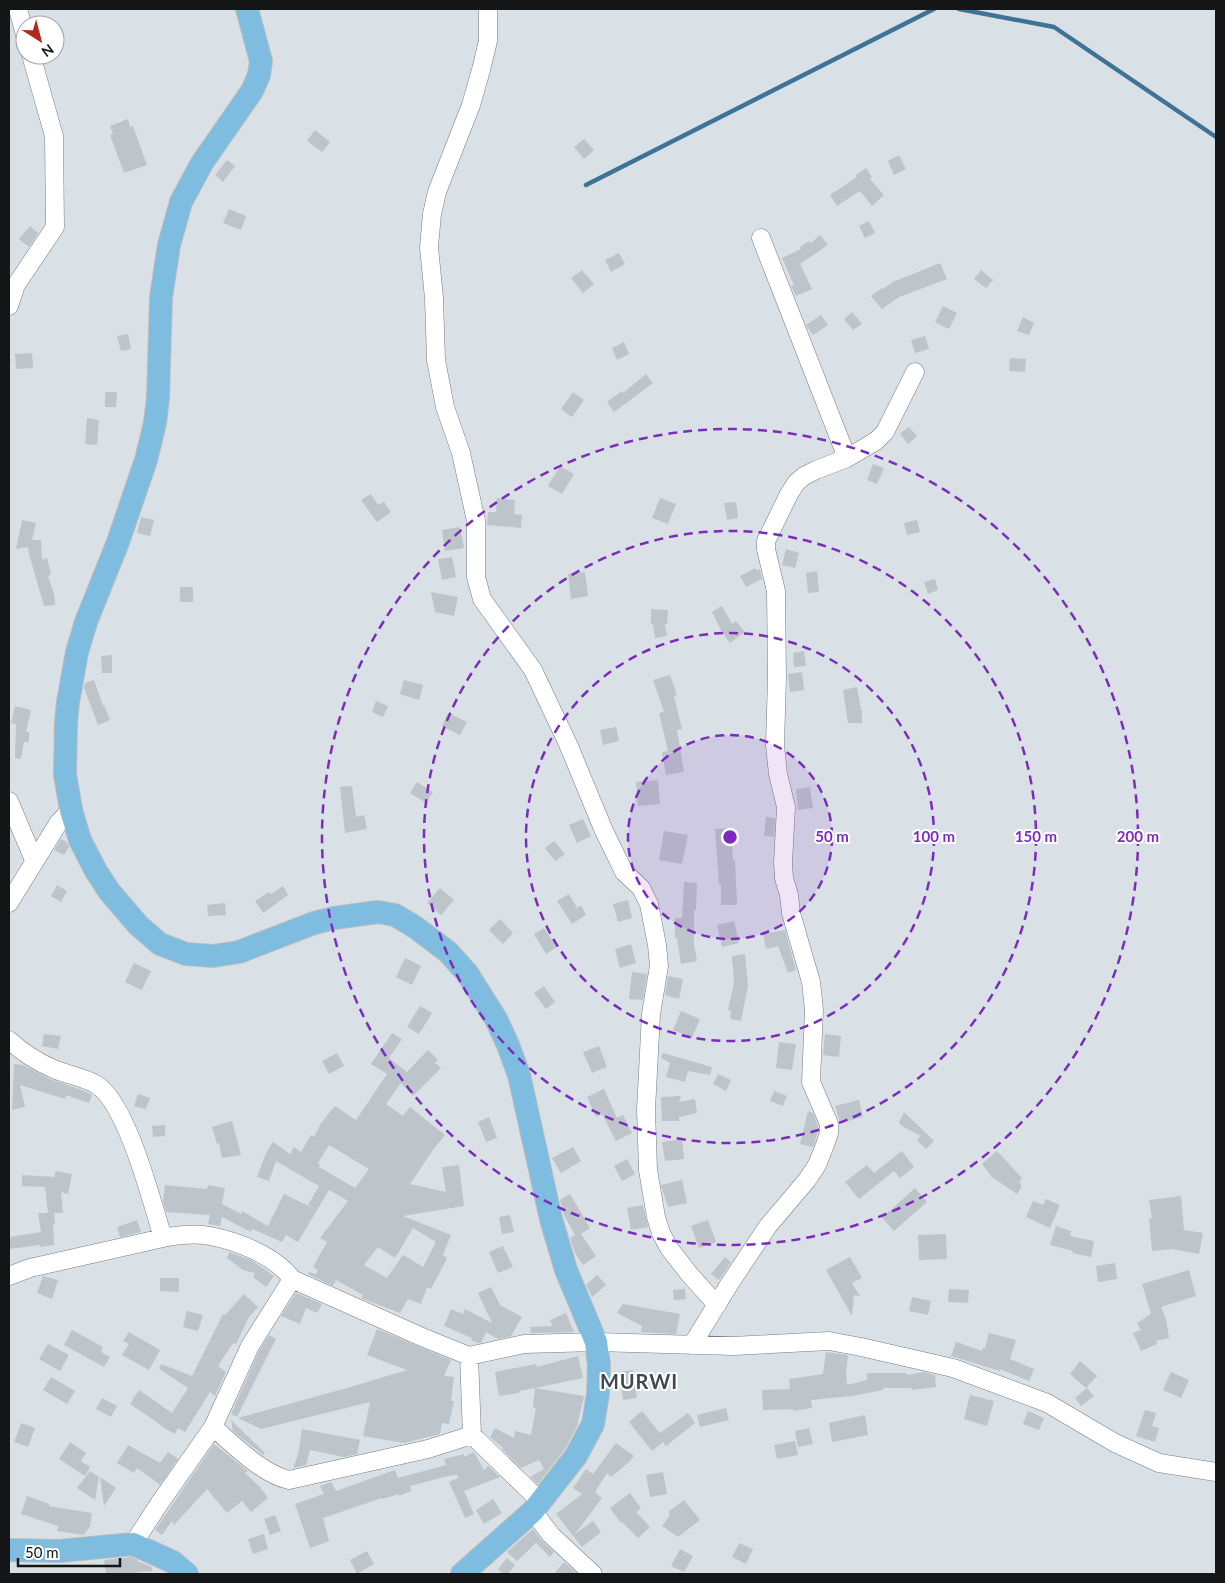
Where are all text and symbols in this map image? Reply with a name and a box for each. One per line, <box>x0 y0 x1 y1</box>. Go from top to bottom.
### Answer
north arrow <box>15 15 65 65</box>
text: N <box>39 41 57 61</box>
text: 50 m <box>815 827 849 845</box>
text: 100 m <box>913 827 955 845</box>
text: 150 m <box>1015 827 1057 845</box>
text: 200 m <box>1117 827 1159 845</box>
centre of rings <box>721 828 739 846</box>
district label: MURWI <box>600 1369 678 1393</box>
scale bar <box>18 1536 120 1568</box>
text: 50 m <box>25 1543 59 1561</box>

